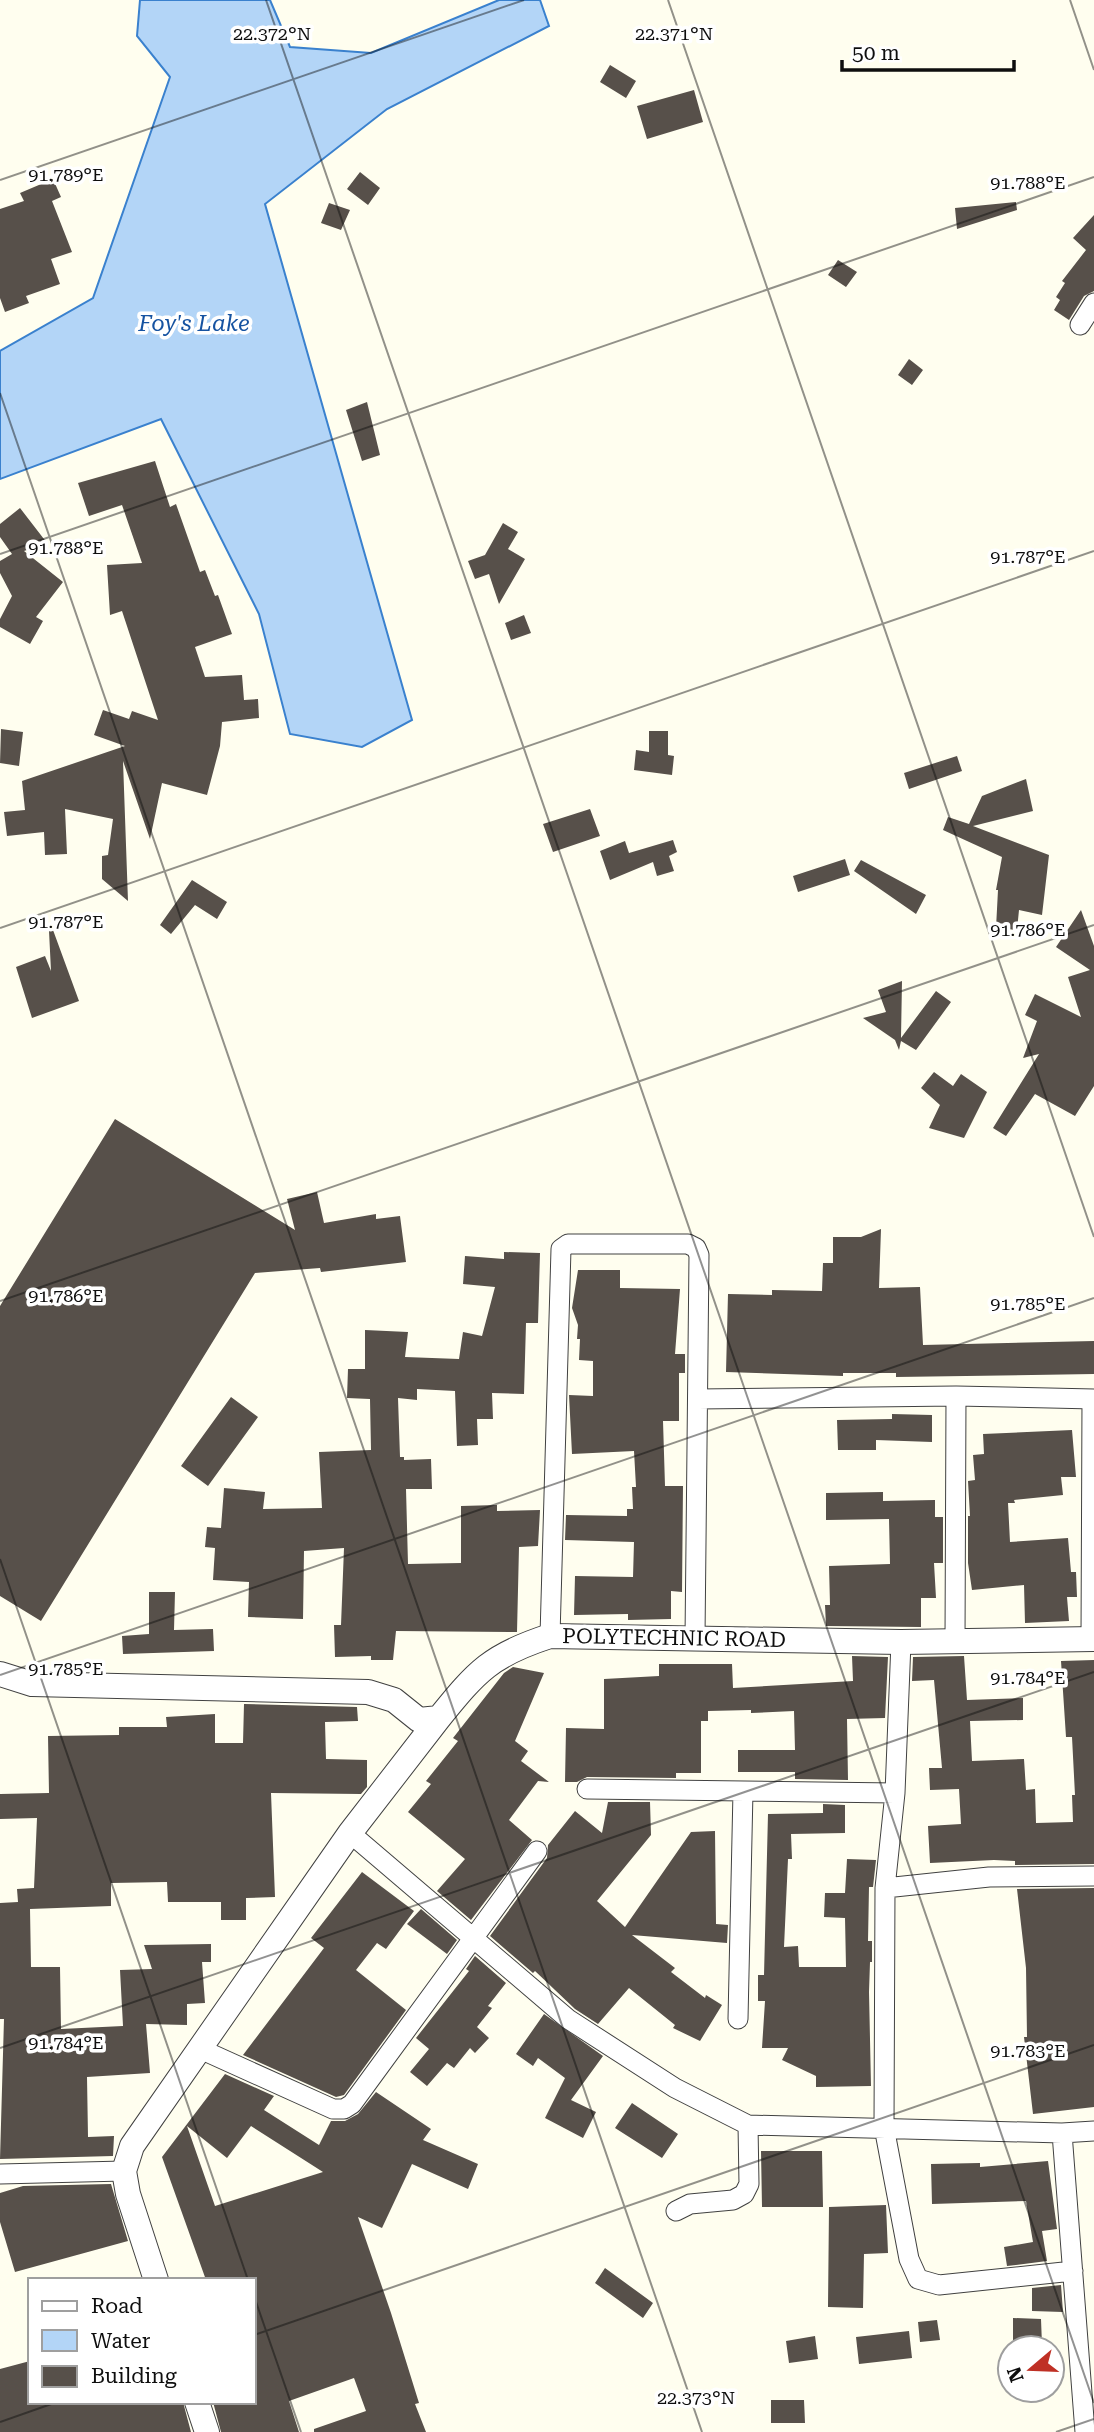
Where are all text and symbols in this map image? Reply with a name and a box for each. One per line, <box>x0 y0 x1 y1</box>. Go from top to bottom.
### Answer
text: 22.372°N <box>233 23 311 44</box>
text: 22.371°N <box>635 23 713 44</box>
scale bar <box>842 28 1014 72</box>
text: 50 m <box>852 41 900 65</box>
text: 91.789°E <box>28 164 104 185</box>
text: 91.788°E <box>990 172 1066 193</box>
water label: Foy's Lake <box>137 310 250 337</box>
text: 91.788°E <box>28 537 104 558</box>
text: 91.787°E <box>990 546 1066 567</box>
text: 91.787°E <box>28 911 104 932</box>
text: 91.786°E <box>990 919 1066 940</box>
text: 91.786°E <box>28 1285 104 1306</box>
text: 91.785°E <box>990 1293 1066 1314</box>
street label: POLYTECHNIC ROAD <box>562 1624 786 1652</box>
text: 91.785°E <box>28 1658 104 1679</box>
text: 91.784°E <box>990 1667 1066 1688</box>
text: 91.784°E <box>28 2032 104 2053</box>
text: 91.783°E <box>990 2040 1066 2061</box>
legend <box>28 2278 256 2404</box>
text: Road <box>91 2294 143 2318</box>
text: Water <box>91 2329 151 2353</box>
north arrow <box>996 2334 1066 2404</box>
text: N <box>1002 2363 1029 2385</box>
text: Building <box>91 2364 177 2388</box>
text: 22.373°N <box>657 2387 735 2408</box>

